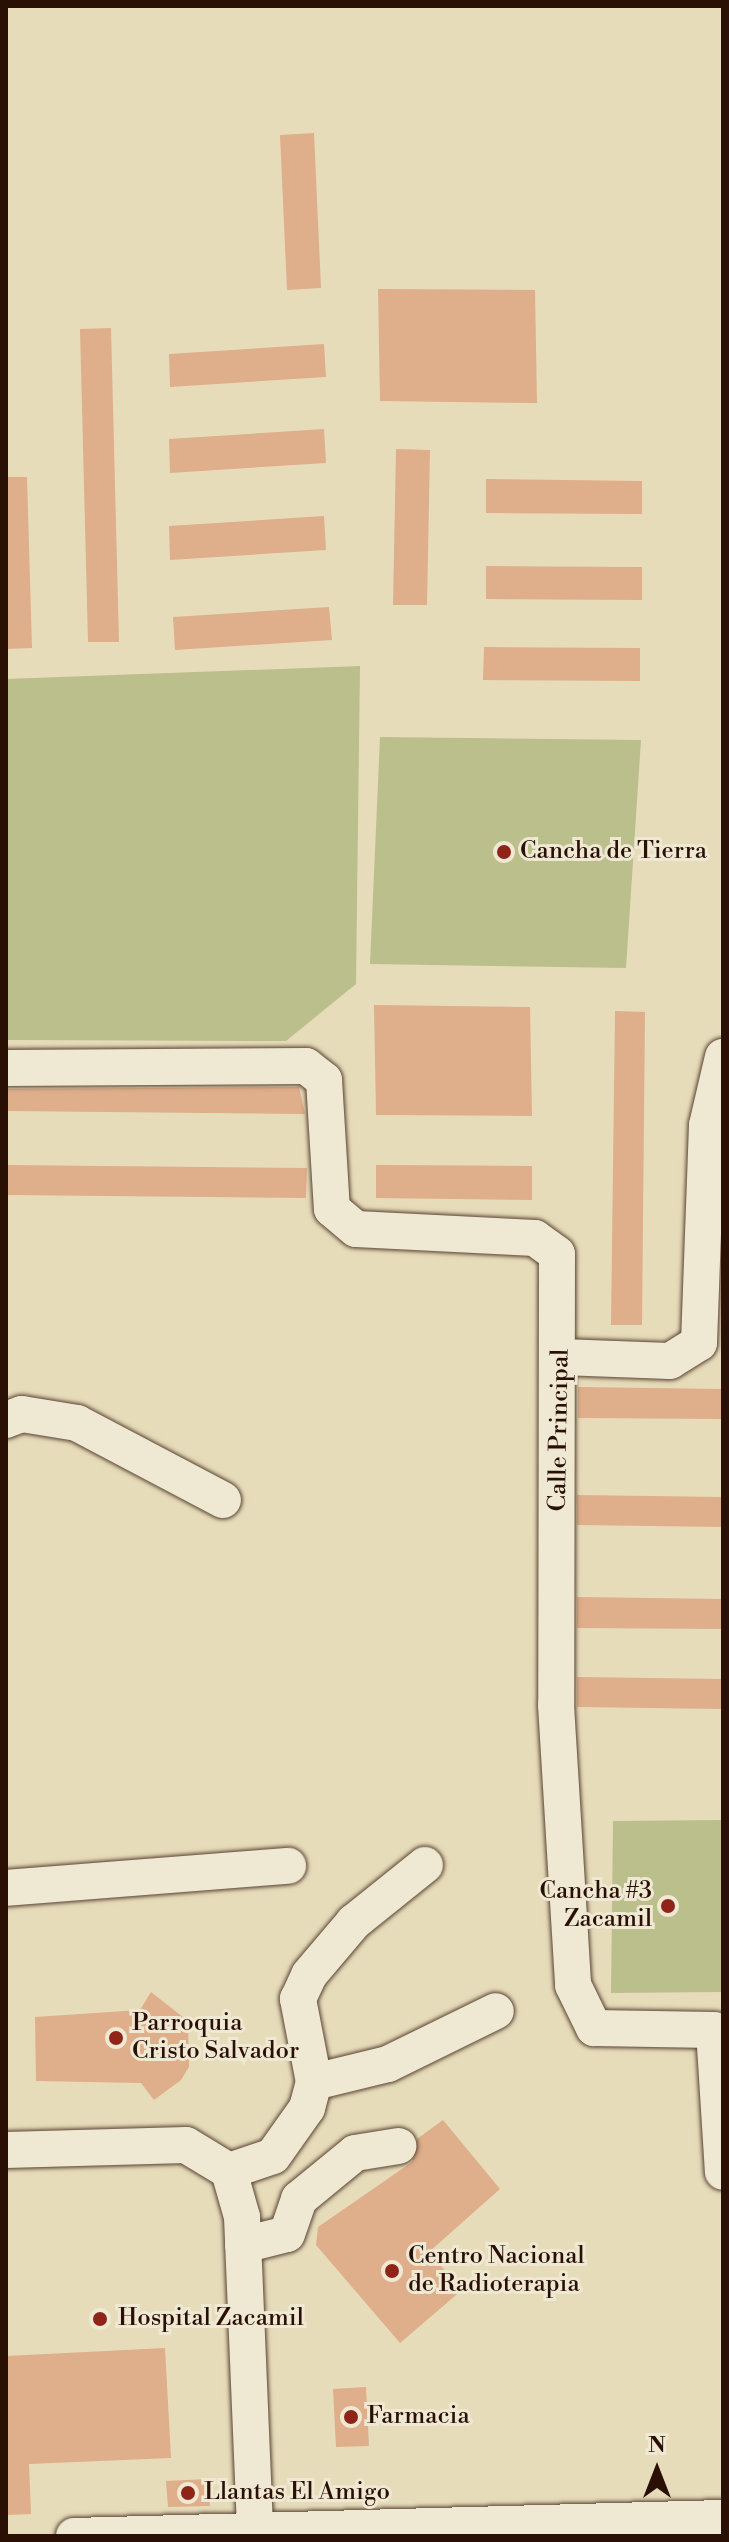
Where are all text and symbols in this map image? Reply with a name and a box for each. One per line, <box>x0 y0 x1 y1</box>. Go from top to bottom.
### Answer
place label: Cancha de Tierra <box>520 838 707 866</box>
marker: Cancha de Tierra <box>495 843 513 861</box>
street label: Calle Principal <box>544 1348 576 1512</box>
place label: Cancha #3 Zacamil <box>539 1878 652 1934</box>
marker: Cancha #3 Zacamil <box>659 1897 677 1915</box>
place label: Parroquia Cristo Salvador <box>132 2010 299 2066</box>
marker: Parroquia Cristo Salvador <box>107 2029 125 2047</box>
place label: Centro Nacional de Radioterapia <box>408 2243 585 2299</box>
marker: Centro Nacional de Radioterapia <box>383 2262 401 2280</box>
place label: Hospital Zacamil <box>118 2305 304 2333</box>
marker: Hospital Zacamil <box>89 2308 111 2330</box>
place label: Farmacia <box>367 2403 470 2431</box>
marker: Farmacia <box>342 2408 360 2426</box>
north arrow <box>617 2430 697 2510</box>
text: N <box>648 2432 666 2459</box>
place label: Llantas El Amigo <box>204 2479 390 2507</box>
marker: Llantas El Amigo <box>179 2484 197 2502</box>

